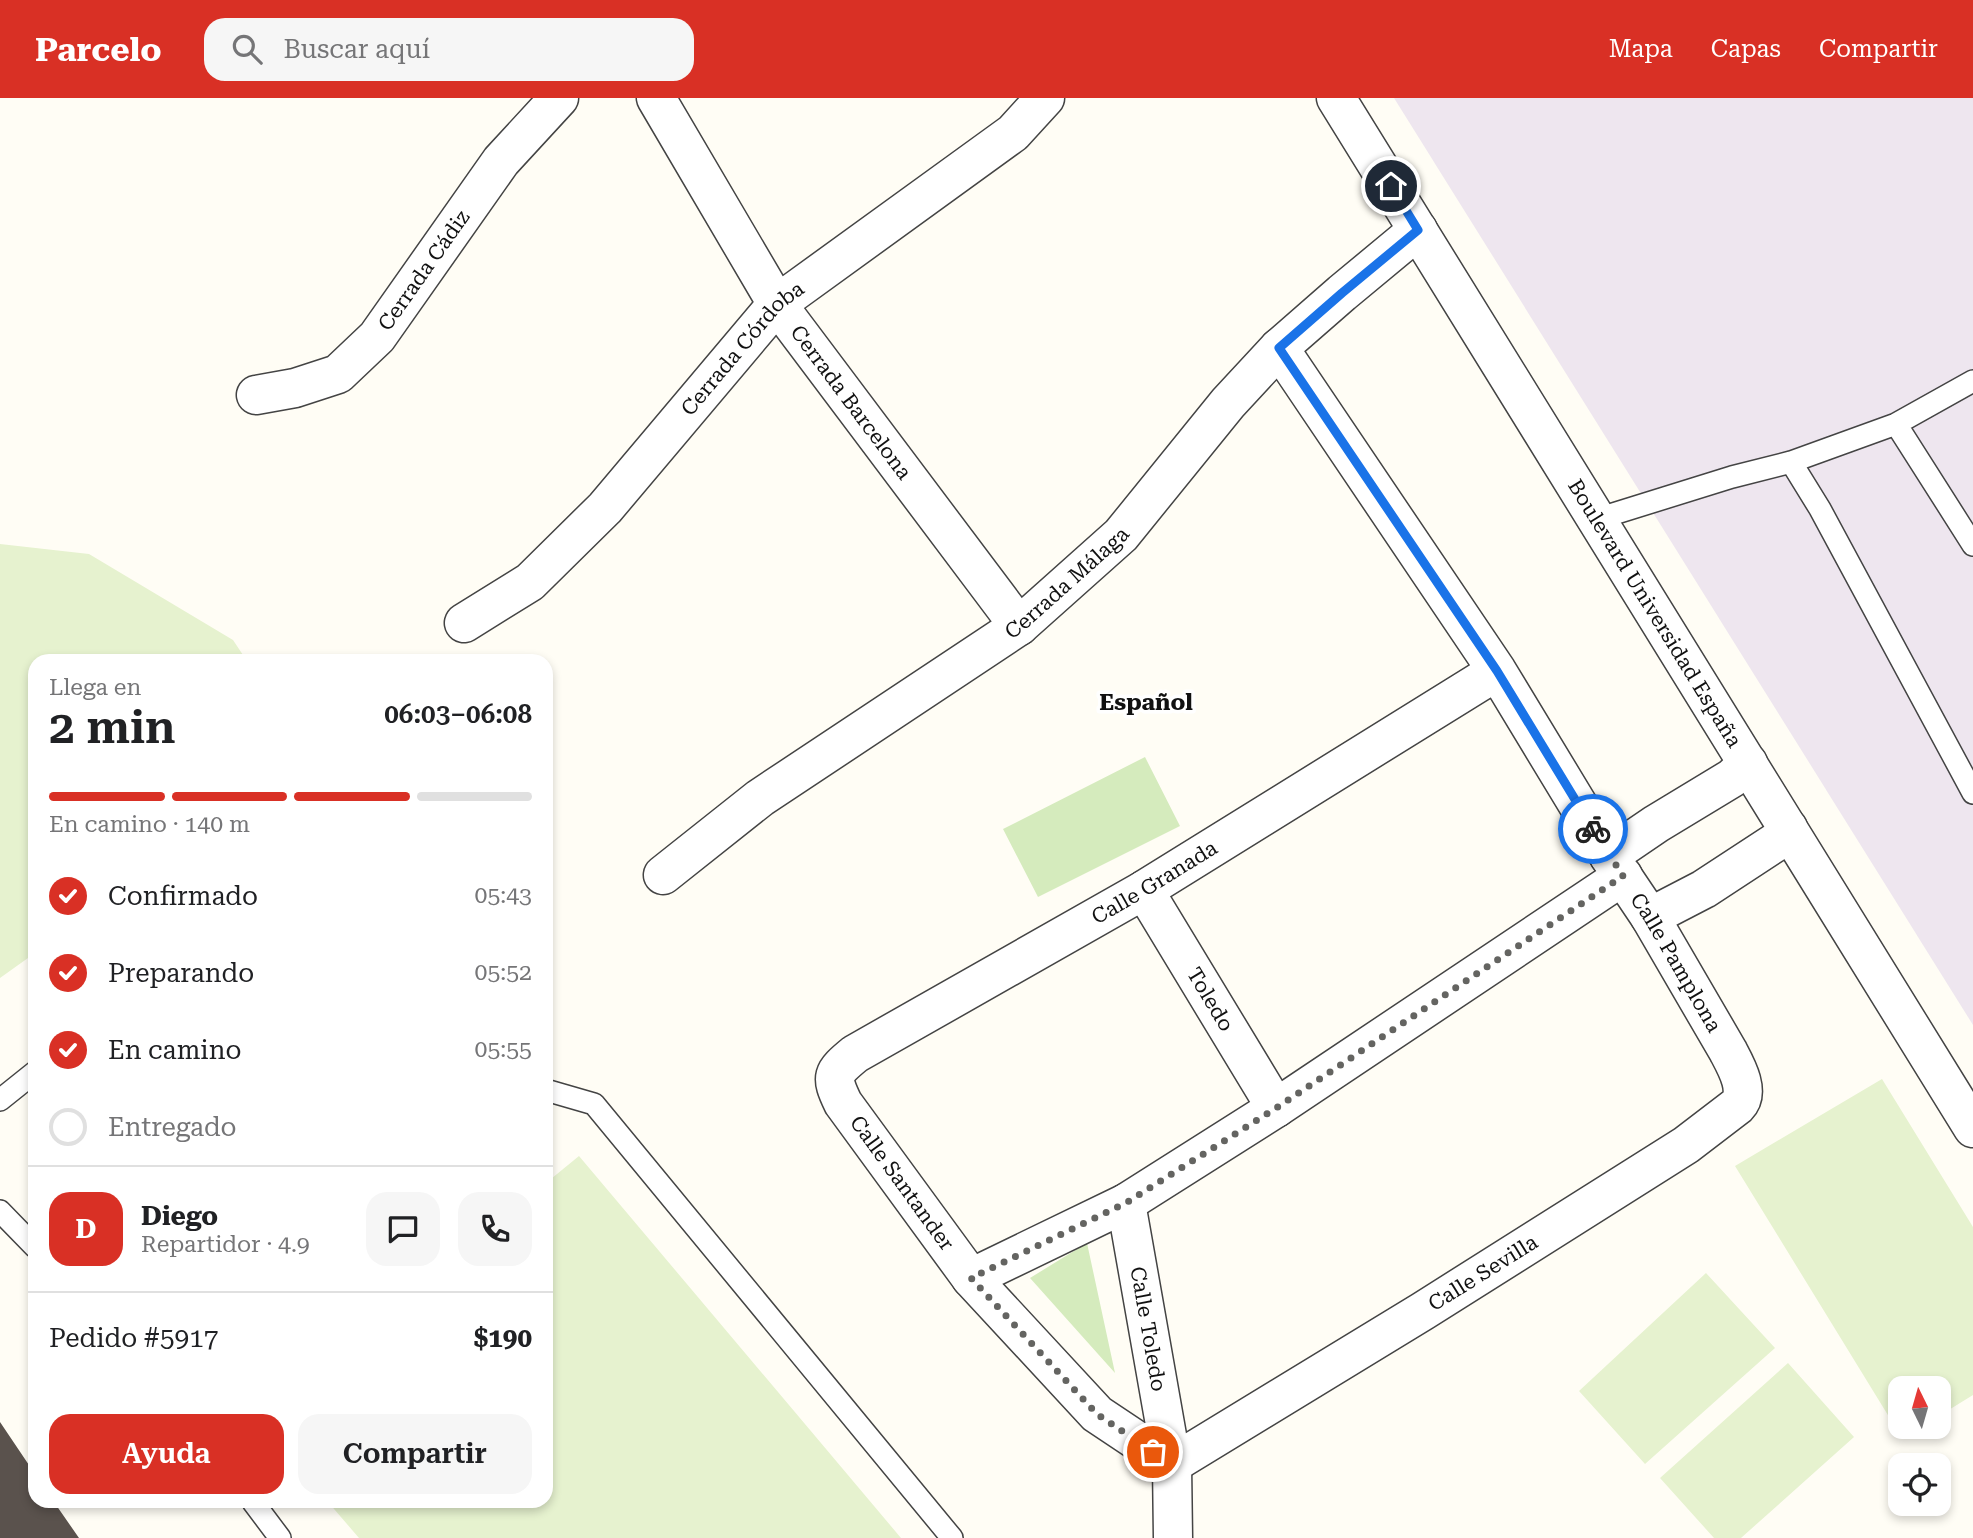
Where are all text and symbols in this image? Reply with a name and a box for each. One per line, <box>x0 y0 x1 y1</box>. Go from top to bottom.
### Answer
search box <box>204 18 694 81</box>
text: Parcelo <box>35 30 162 69</box>
icon: search <box>228 30 266 68</box>
text: Buscar aquí <box>284 34 430 64</box>
text: Mapa <box>1609 35 1673 63</box>
text: Capas <box>1711 35 1781 63</box>
text: Compartir <box>1819 35 1938 63</box>
pin <box>1361 156 1421 216</box>
icon: home <box>1372 167 1410 205</box>
street label: Cerrada Cádiz <box>373 206 474 335</box>
street label: Cerrada Córdoba <box>676 276 809 421</box>
street label: Cerrada Barcelona <box>785 321 917 485</box>
street label: Boulevard Universidad España <box>1563 475 1747 752</box>
street label: Cerrada Málaga <box>1000 522 1135 644</box>
text: Llega en <box>49 674 141 701</box>
district label: Español <box>1099 689 1193 716</box>
text: 06:03–06:08 <box>384 699 532 729</box>
text: 2 min <box>49 700 176 754</box>
courier <box>1558 794 1628 864</box>
icon: bike <box>1574 810 1612 848</box>
text: En camino · 140 m <box>49 811 250 838</box>
street label: Calle Granada <box>1087 835 1222 929</box>
icon: check <box>49 877 87 915</box>
text: Confirmado <box>108 881 258 911</box>
text: 05:43 <box>475 882 532 909</box>
street label: Calle Pamplona <box>1625 888 1727 1037</box>
icon: check <box>49 954 87 992</box>
text: Preparando <box>108 958 254 988</box>
text: 05:52 <box>475 959 532 986</box>
street label: Toledo <box>1182 963 1239 1036</box>
icon: check <box>49 1031 87 1069</box>
text: En camino <box>108 1035 241 1065</box>
text: 05:55 <box>475 1036 532 1063</box>
street label: Calle Santander <box>845 1111 959 1255</box>
text: Entregado <box>108 1112 237 1142</box>
button: chat <box>366 1192 440 1266</box>
button: phone <box>458 1192 532 1266</box>
text: Diego <box>141 1201 218 1231</box>
text: D <box>76 1214 96 1244</box>
street label: Calle Sevilla <box>1424 1230 1543 1316</box>
text: Repartidor · 4.9 <box>141 1231 310 1258</box>
street label: Calle Toledo <box>1125 1265 1171 1393</box>
text: Pedido #5917 <box>49 1323 218 1353</box>
text: $190 <box>474 1323 532 1353</box>
north arrow <box>1888 1376 1951 1438</box>
map controls <box>1888 1376 1951 1516</box>
button: Ayuda <box>49 1414 284 1494</box>
button: Compartir <box>298 1414 532 1494</box>
pin <box>1123 1422 1183 1482</box>
icon: bag <box>1134 1433 1172 1471</box>
button: locate <box>1888 1453 1951 1516</box>

